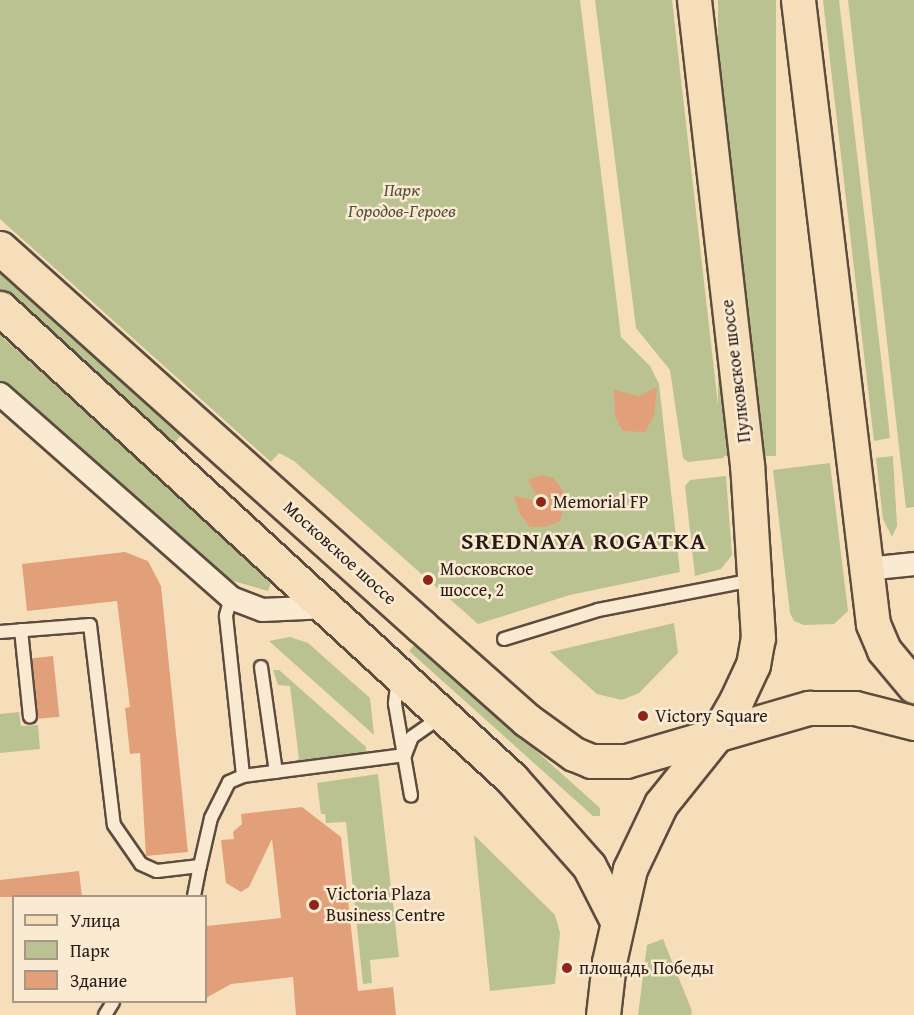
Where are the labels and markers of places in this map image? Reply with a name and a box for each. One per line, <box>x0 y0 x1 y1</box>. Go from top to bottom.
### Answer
place label: Memorial FP <box>553 491 649 513</box>
marker: Memorial FP <box>534 495 548 509</box>
place label: Московское шоссе, 2 <box>440 559 534 602</box>
marker: Московское шоссе, 2 <box>421 573 435 587</box>
place label: Victory Square <box>655 705 768 727</box>
marker: Victory Square <box>636 709 650 723</box>
place label: Victoria Plaza Business Centre <box>326 884 445 926</box>
marker: Victoria Plaza Business Centre <box>307 898 321 912</box>
place label: площадь Победы <box>579 957 714 979</box>
marker: площадь Победы <box>560 961 574 975</box>

